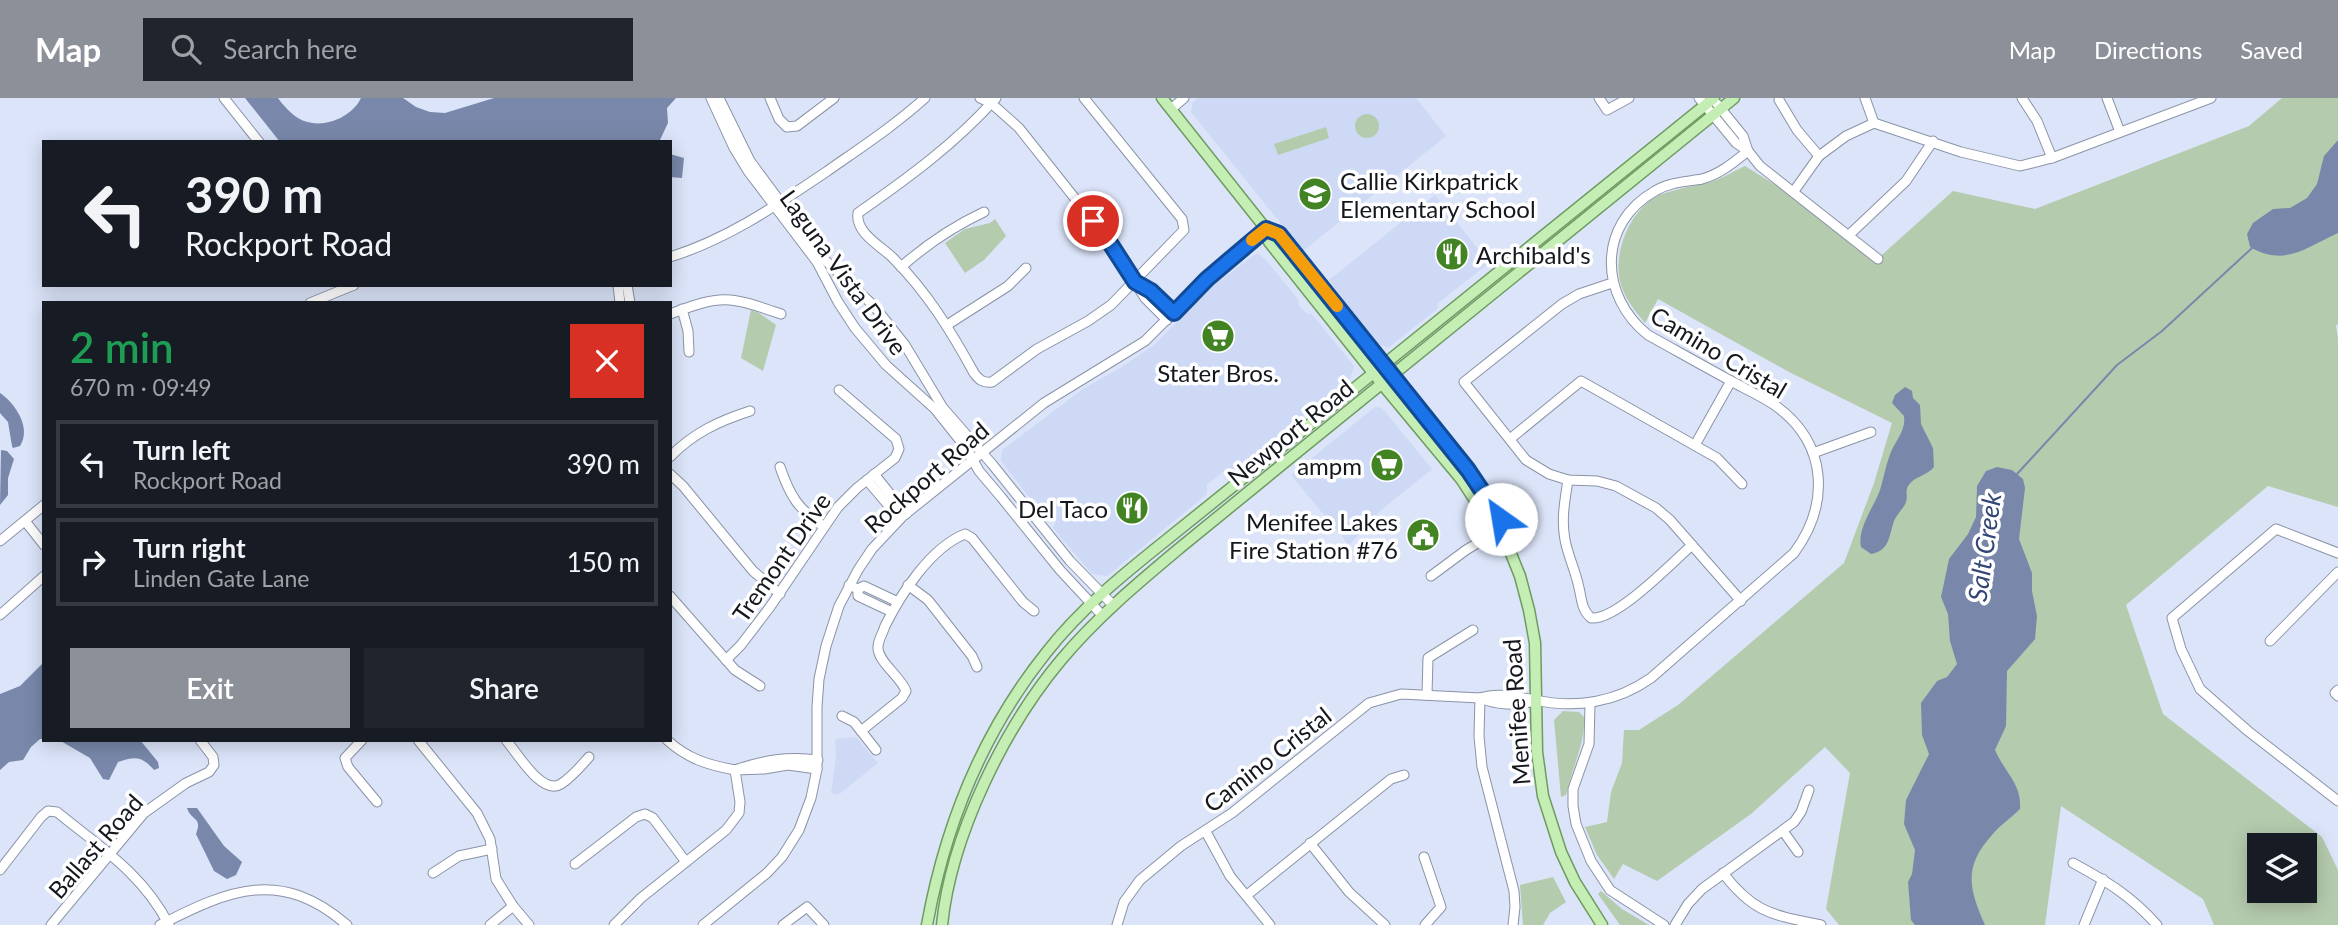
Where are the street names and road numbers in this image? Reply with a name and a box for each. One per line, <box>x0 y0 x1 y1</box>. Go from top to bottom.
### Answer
street label: Laguna Vista Drive <box>774 184 914 360</box>
street label: Camino Cristal <box>1646 300 1792 404</box>
street label: Newport Road <box>1221 373 1359 491</box>
street label: Rockport Road <box>858 415 994 539</box>
street label: Tremont Drive <box>726 487 836 627</box>
street label: Menifee Road <box>1496 638 1536 786</box>
street label: Camino Cristal <box>1198 700 1336 818</box>
street label: Ballast Road <box>42 788 148 904</box>

